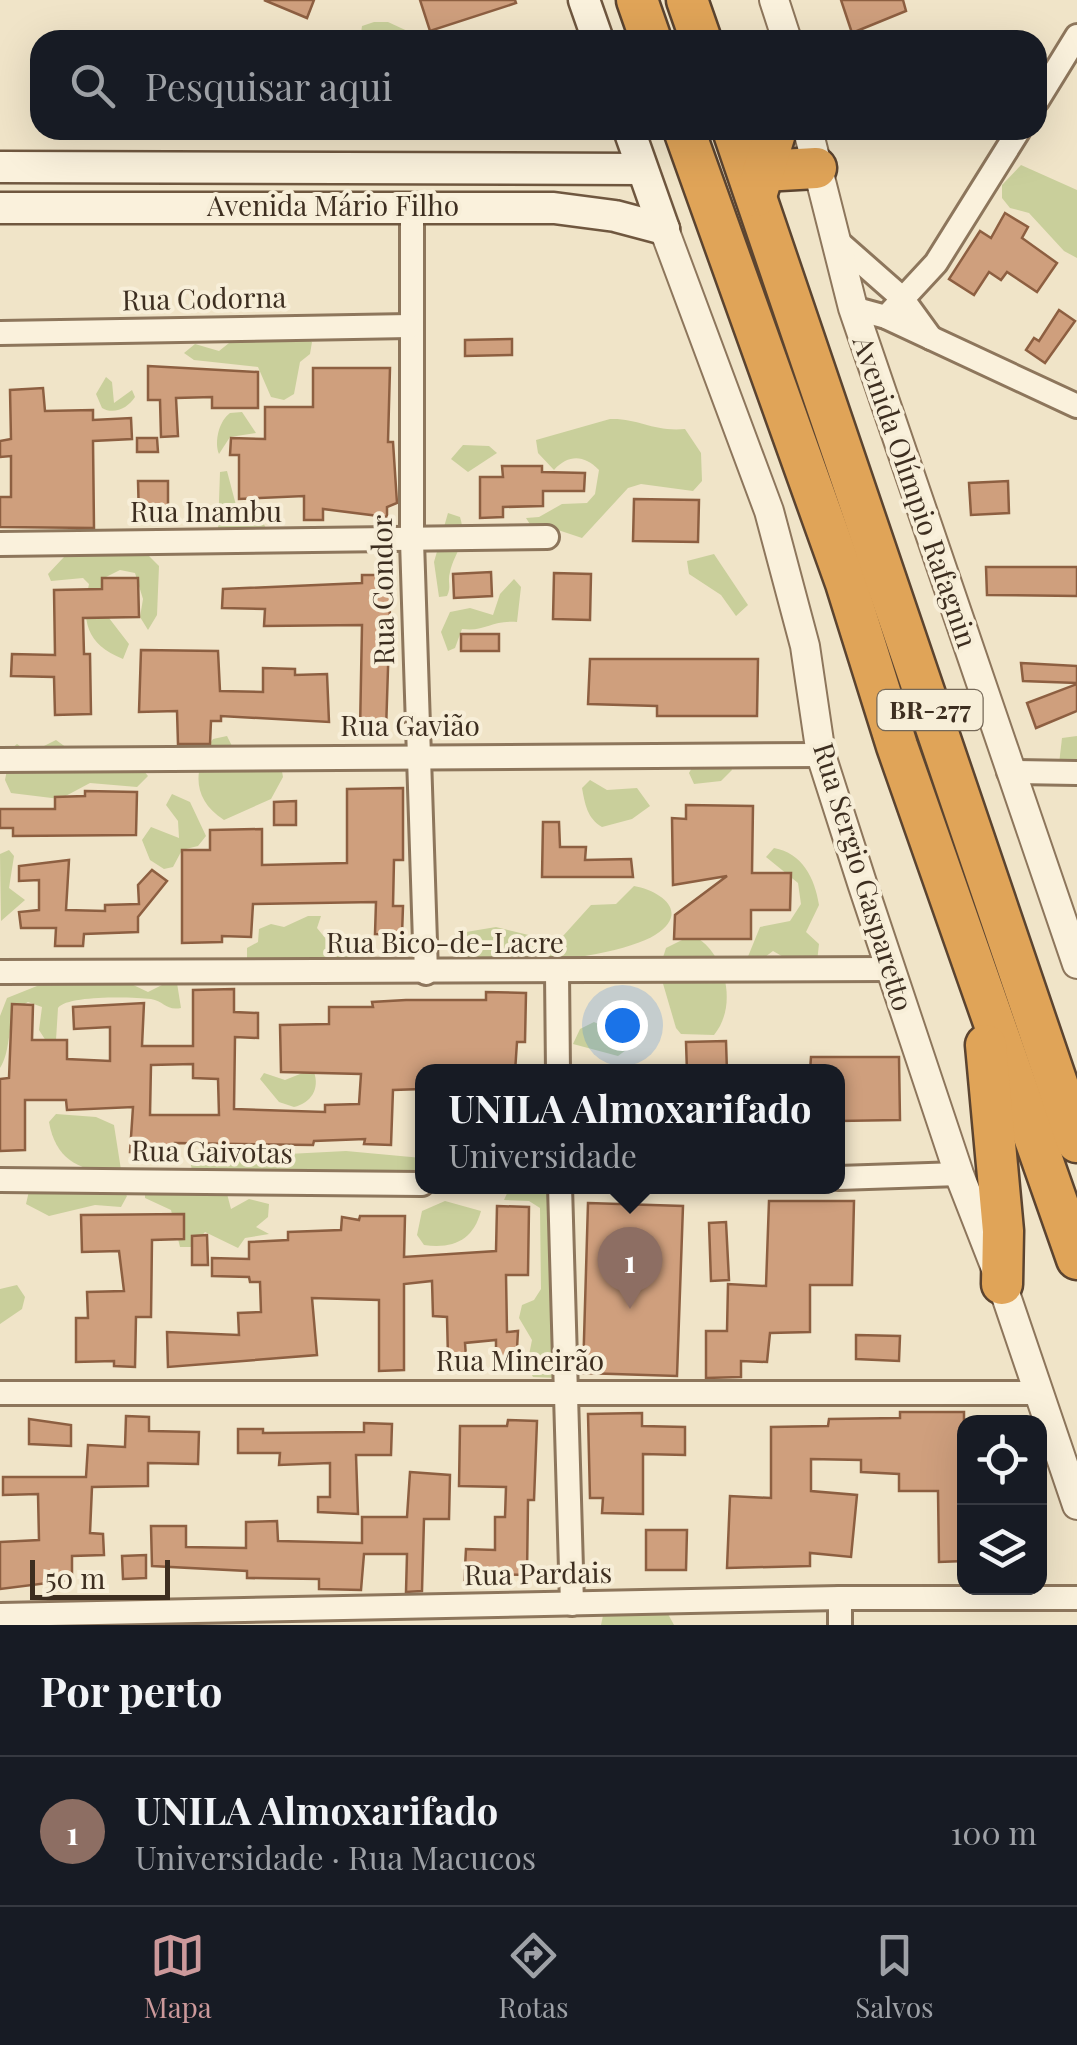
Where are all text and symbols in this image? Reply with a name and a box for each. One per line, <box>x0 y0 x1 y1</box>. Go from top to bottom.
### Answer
search box <box>30 30 1047 140</box>
icon: search <box>65 58 120 113</box>
text: Pesquisar aqui <box>145 60 393 111</box>
street label: Avenida Mário Filho <box>206 186 459 223</box>
street label: Rua Codorna <box>121 278 287 317</box>
street label: Avenida Olímpio Rafagnin <box>845 330 987 652</box>
street label: Rua Inambu <box>130 492 282 529</box>
street label: Rua Condor <box>362 514 401 666</box>
road number: BR-277 <box>878 690 982 730</box>
street label: Rua Gavião <box>340 706 480 743</box>
street label: Rua Sergio Gasparetto <box>806 738 923 1015</box>
street label: Rua Bico-de-Lacre <box>326 923 564 960</box>
your location <box>597 1000 648 1051</box>
popup <box>415 1064 845 1194</box>
text: UNILA Almoxarifado <box>448 1082 812 1133</box>
street label: Rua Gaivotas <box>131 1131 293 1170</box>
text: Universidade <box>448 1133 637 1176</box>
pin: 1 <box>598 1226 662 1309</box>
street label: Rua Mineirão <box>436 1341 604 1378</box>
map controls <box>957 1415 1047 1595</box>
button: locate <box>957 1415 1047 1505</box>
button: layers <box>957 1505 1047 1595</box>
street label: Rua Pardais <box>464 1553 612 1592</box>
scale bar <box>30 1555 170 1600</box>
text: 50 m <box>45 1559 105 1596</box>
text: Por perto <box>40 1662 223 1718</box>
text: UNILA Almoxarifado <box>135 1784 498 1835</box>
text: 1 <box>66 1810 79 1853</box>
text: 100 m <box>950 1810 1037 1853</box>
text: Universidade · Rua Macucos <box>135 1835 536 1878</box>
tab: Mapa <box>143 1928 212 2025</box>
tab: Rotas <box>499 1928 568 2025</box>
tab: Salvos <box>855 1928 934 2025</box>

